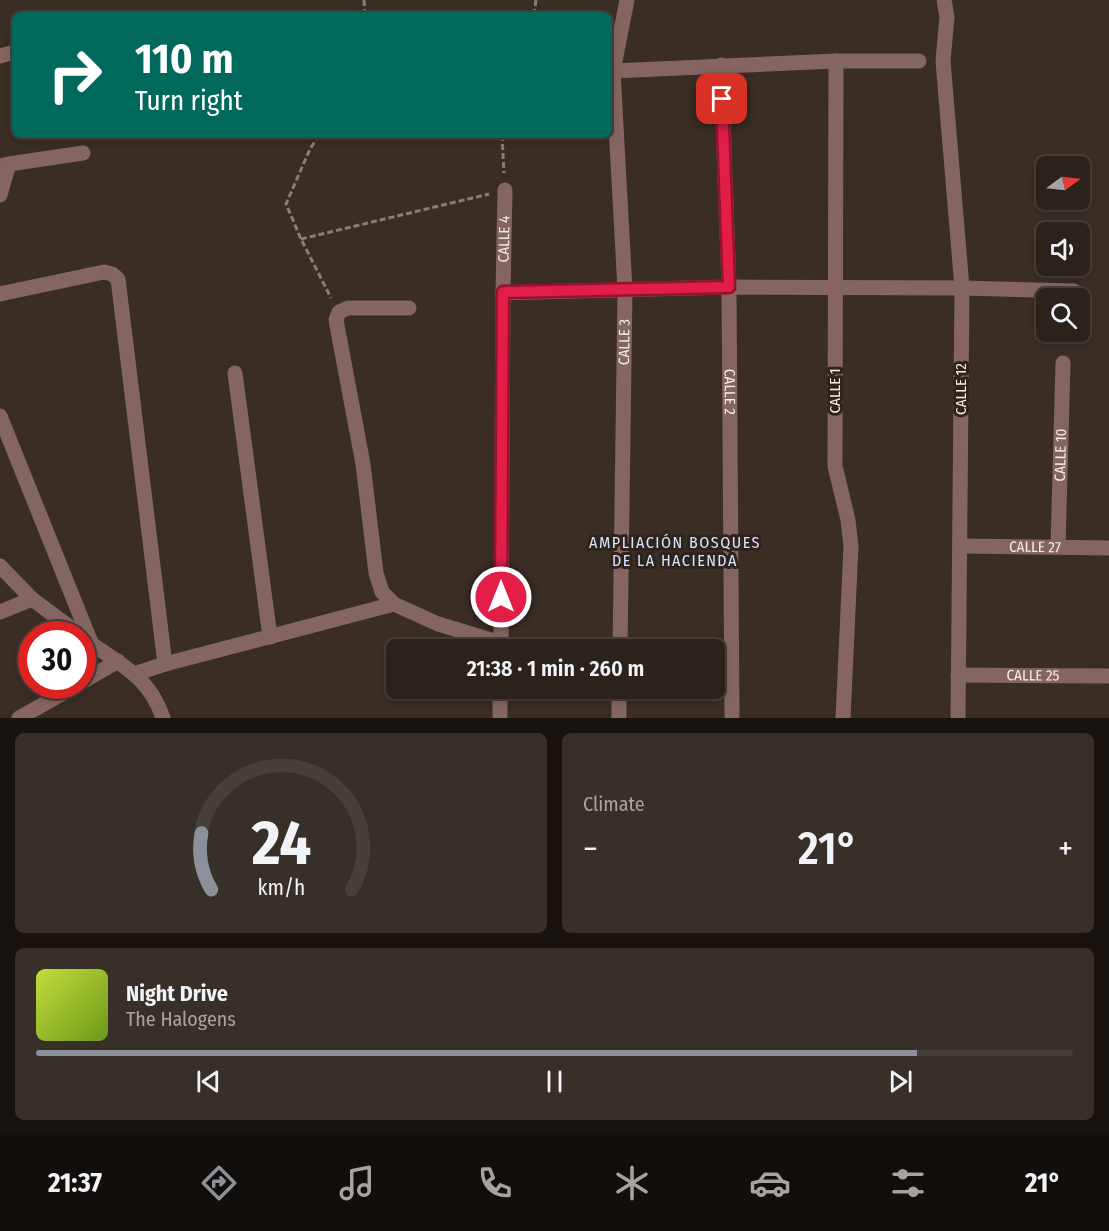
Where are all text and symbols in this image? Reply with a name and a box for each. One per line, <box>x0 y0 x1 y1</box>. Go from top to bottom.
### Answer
text: 110 m <box>135 34 234 84</box>
icon: right <box>36 36 114 114</box>
pin <box>696 73 747 124</box>
icon: arrive <box>705 82 738 115</box>
text: Turn right <box>135 85 243 117</box>
north arrow <box>1036 156 1090 210</box>
map controls <box>1036 156 1090 342</box>
street label: CALLE 4 <box>495 216 513 263</box>
button: sound <box>1036 222 1090 276</box>
button: search <box>1036 288 1090 342</box>
street label: CALLE 3 <box>615 319 634 365</box>
street label: CALLE 12 <box>952 363 970 415</box>
street label: CALLE 1 <box>826 368 844 414</box>
street label: CALLE 2 <box>721 369 739 415</box>
street label: CALLE 10 <box>1051 428 1070 482</box>
district label: AMPLIACIÓN BOSQUES DE LA HACIENDA <box>589 533 761 570</box>
street label: CALLE 27 <box>1009 538 1061 556</box>
position arrow <box>469 565 533 629</box>
speed limit sign: 30 <box>18 621 96 699</box>
text: 21:38 · 1 min · 260 m <box>467 655 644 682</box>
street label: CALLE 25 <box>1006 666 1060 685</box>
text: Climate <box>583 792 645 816</box>
text: 24 <box>250 806 311 881</box>
text: 21° <box>798 822 858 876</box>
text: − <box>583 829 598 869</box>
text: + <box>1058 829 1073 869</box>
text: km/h <box>257 875 305 901</box>
text: Night Drive <box>126 980 228 1007</box>
text: The Halogens <box>126 1007 236 1031</box>
icon: previous <box>192 1065 225 1098</box>
icon: pause <box>538 1065 571 1098</box>
icon: next <box>884 1065 917 1098</box>
icon: directions <box>198 1162 240 1204</box>
icon: music <box>336 1162 378 1204</box>
icon: phone <box>474 1162 516 1204</box>
icon: climate <box>611 1162 653 1204</box>
icon: car <box>749 1162 791 1204</box>
icon: filters <box>887 1162 929 1204</box>
text: 21:37 <box>48 1167 102 1199</box>
text: 21° <box>1025 1167 1061 1199</box>

